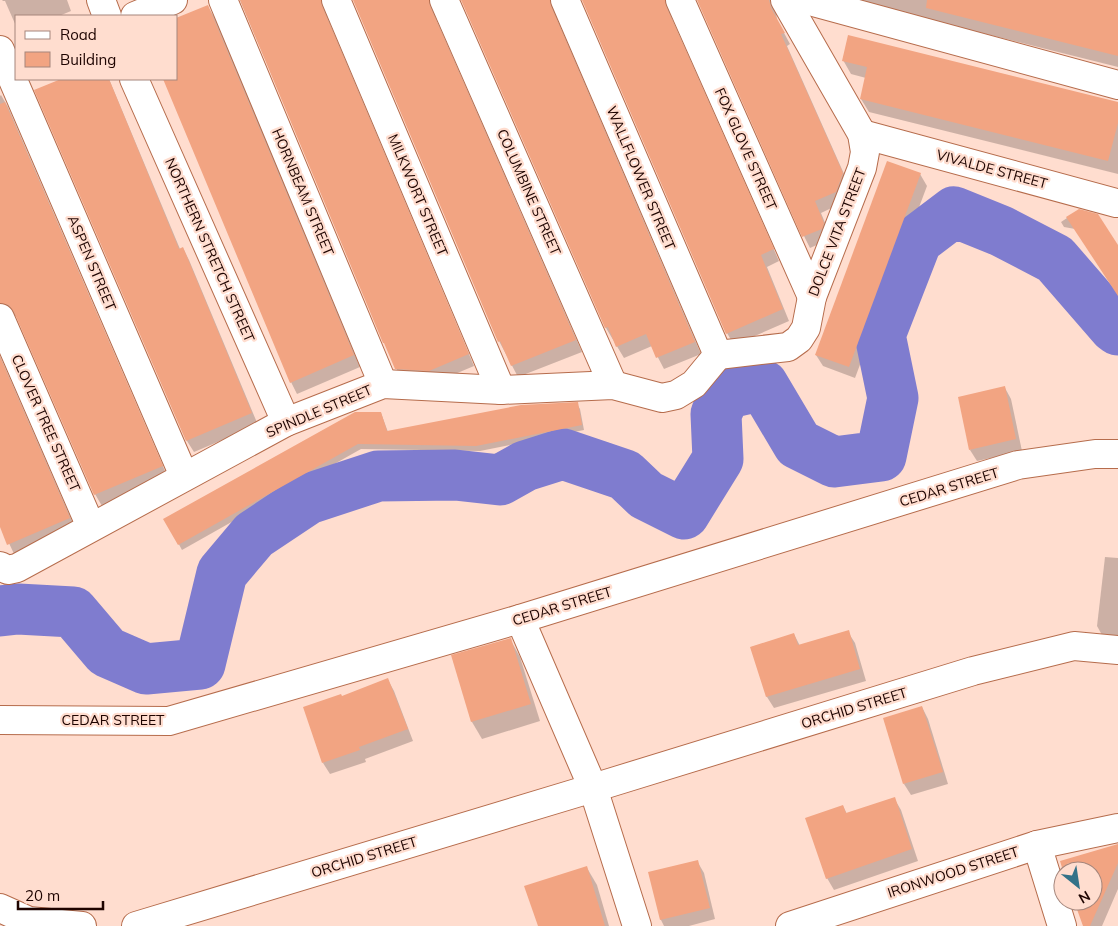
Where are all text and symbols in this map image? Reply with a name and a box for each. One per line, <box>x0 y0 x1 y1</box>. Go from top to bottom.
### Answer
legend <box>15 15 178 80</box>
text: Road <box>60 25 97 44</box>
text: Building <box>60 50 116 69</box>
street label: FOX GLOVE STREET <box>711 85 781 213</box>
street label: WALLFLOWER STREET <box>603 103 680 253</box>
street label: HORNBEAM STREET <box>268 126 338 259</box>
street label: COLUMBINE STREET <box>493 126 565 258</box>
street label: MILKWORT STREET <box>384 131 452 259</box>
street label: VIVALDE STREET <box>935 146 1050 193</box>
street label: NORTHERN STRETCH STREET <box>161 155 259 345</box>
street label: DOLCE VITA STREET <box>804 165 870 299</box>
street label: ASPEN STREET <box>64 213 120 314</box>
street label: CLOVER TREE STREET <box>8 352 85 495</box>
street label: SPINDLE STREET <box>263 380 375 441</box>
street label: CEDAR STREET <box>897 463 1001 511</box>
street label: CEDAR STREET <box>510 582 614 630</box>
street label: ORCHID STREET <box>799 683 910 733</box>
street label: CEDAR STREET <box>61 711 165 729</box>
street label: ORCHID STREET <box>309 832 420 882</box>
street label: IRONWOOD STREET <box>885 842 1021 902</box>
north arrow <box>1053 861 1103 911</box>
scale bar <box>18 878 102 910</box>
text: 20 m <box>25 886 60 905</box>
text: N <box>1075 887 1094 908</box>

